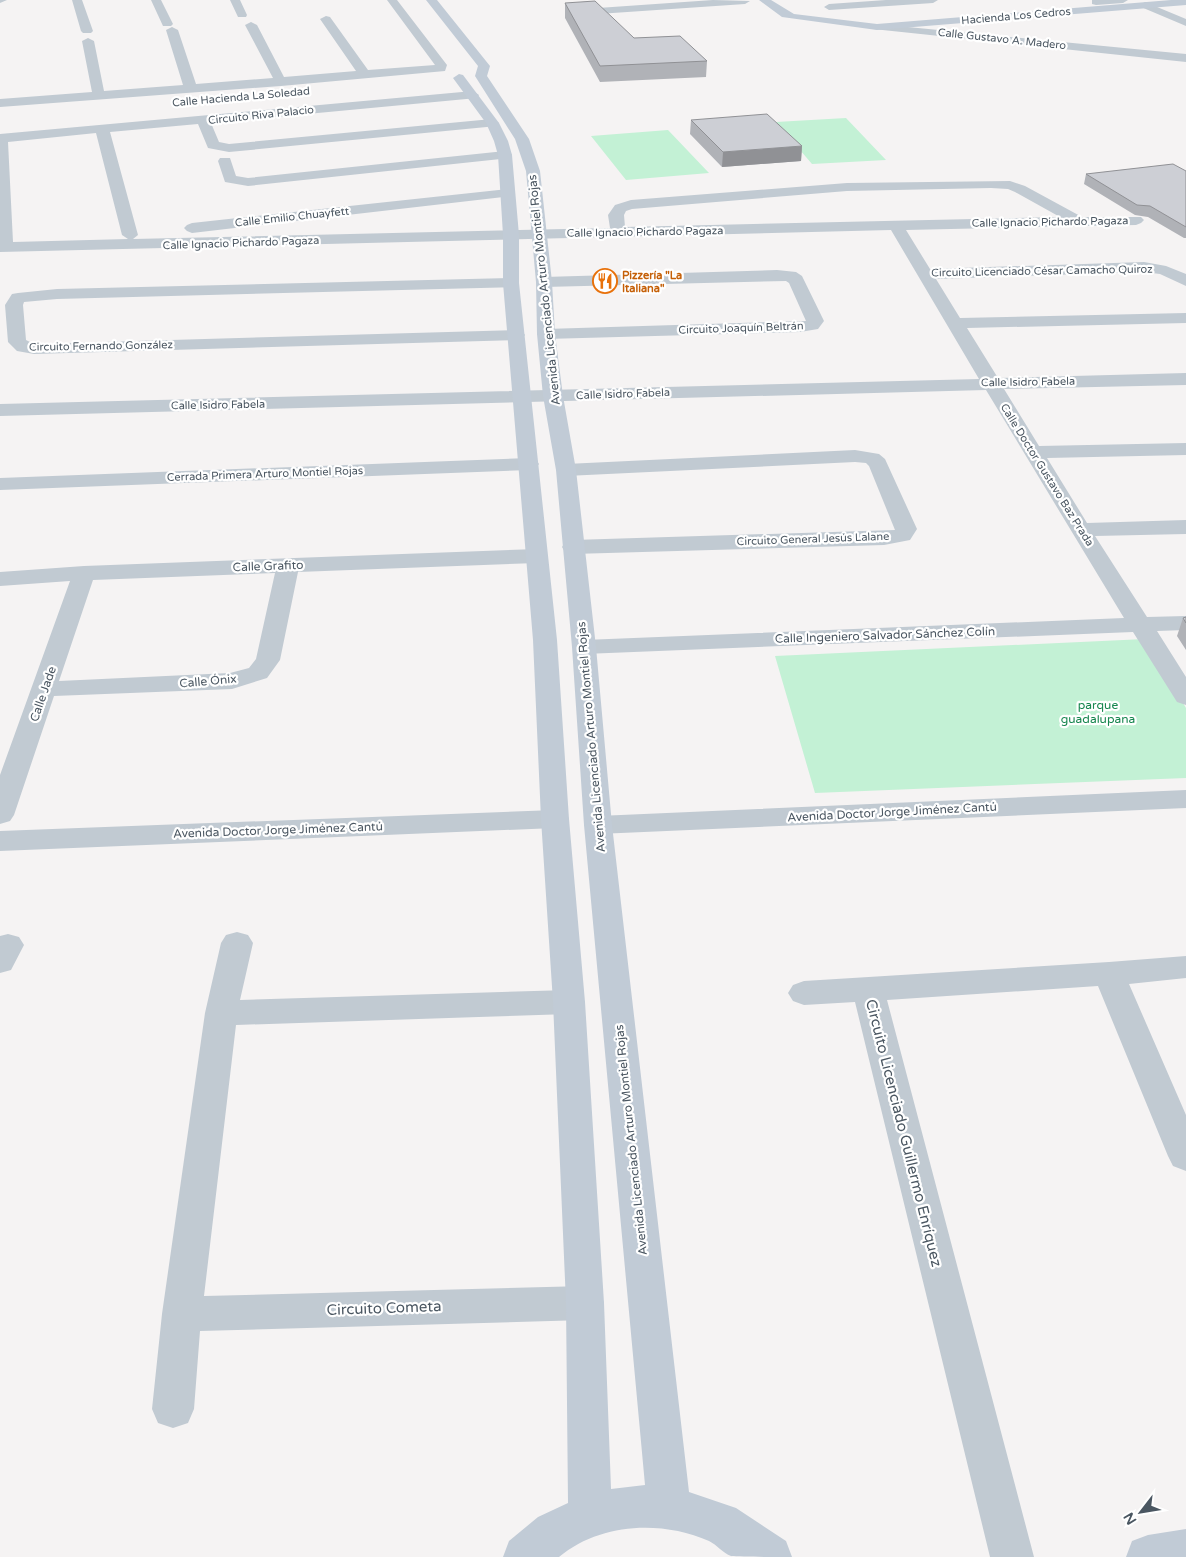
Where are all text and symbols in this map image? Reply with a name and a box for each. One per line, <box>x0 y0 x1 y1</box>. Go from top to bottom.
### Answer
street label: Hacienda Los Cedros <box>961 5 1071 27</box>
street label: Calle Gustavo A. Madero <box>937 26 1067 52</box>
street label: Calle Hacienda La Soledad <box>172 84 310 110</box>
street label: Circuito Riva Palacio <box>207 103 315 127</box>
street label: Avenida Licenciado Arturo Montiel Rojas <box>525 174 563 406</box>
street label: Calle Emilio Chuayfett <box>234 205 350 229</box>
street label: Calle Ignacio Pichardo Pagaza <box>972 214 1128 230</box>
street label: Calle Ignacio Pichardo Pagaza <box>567 224 723 240</box>
street label: Calle Ignacio Pichardo Pagaza <box>162 234 320 252</box>
street label: Circuito Licenciado César Camacho Quiroz <box>931 263 1153 279</box>
restaurant icon: Pizzería "La Italiana" <box>592 268 618 294</box>
place label: Pizzería "La Italiana" <box>622 269 682 295</box>
street label: Circuito Joaquín Beltrán <box>678 319 804 337</box>
street label: Circuito Fernando González <box>29 338 174 354</box>
street label: Calle Isidro Fabela <box>981 375 1075 389</box>
street label: Calle Isidro Fabela <box>576 386 670 402</box>
street label: Calle Isidro Fabela <box>171 398 265 412</box>
street label: Calle Doctor Gustavo Baz Prada <box>998 401 1096 549</box>
street label: Cerrada Primera Arturo Montiel Rojas <box>167 464 363 484</box>
street label: Circuito General Jesús Lalane <box>736 530 890 548</box>
street label: Calle Grafito <box>232 558 304 574</box>
street label: Avenida Licenciado Arturo Montiel Rojas <box>574 621 608 853</box>
street label: Calle Ingeniero Salvador Sánchez Colín <box>775 624 995 646</box>
street label: Calle Jade <box>27 664 59 724</box>
street label: Calle Ónix <box>179 672 237 690</box>
park label: parque guadalupana <box>1061 698 1135 726</box>
street label: Avenida Doctor Jorge Jiménez Cantú <box>787 800 997 824</box>
street label: Avenida Doctor Jorge Jiménez Cantú <box>173 819 383 841</box>
street label: Circuito Licenciado Guillermo Enríquez <box>862 997 946 1269</box>
street label: Avenida Licenciado Arturo Montiel Rojas <box>612 1024 650 1256</box>
street label: Circuito Cometa <box>326 1297 442 1319</box>
north arrow <box>1116 1487 1166 1537</box>
text: N <box>1120 1509 1140 1528</box>

